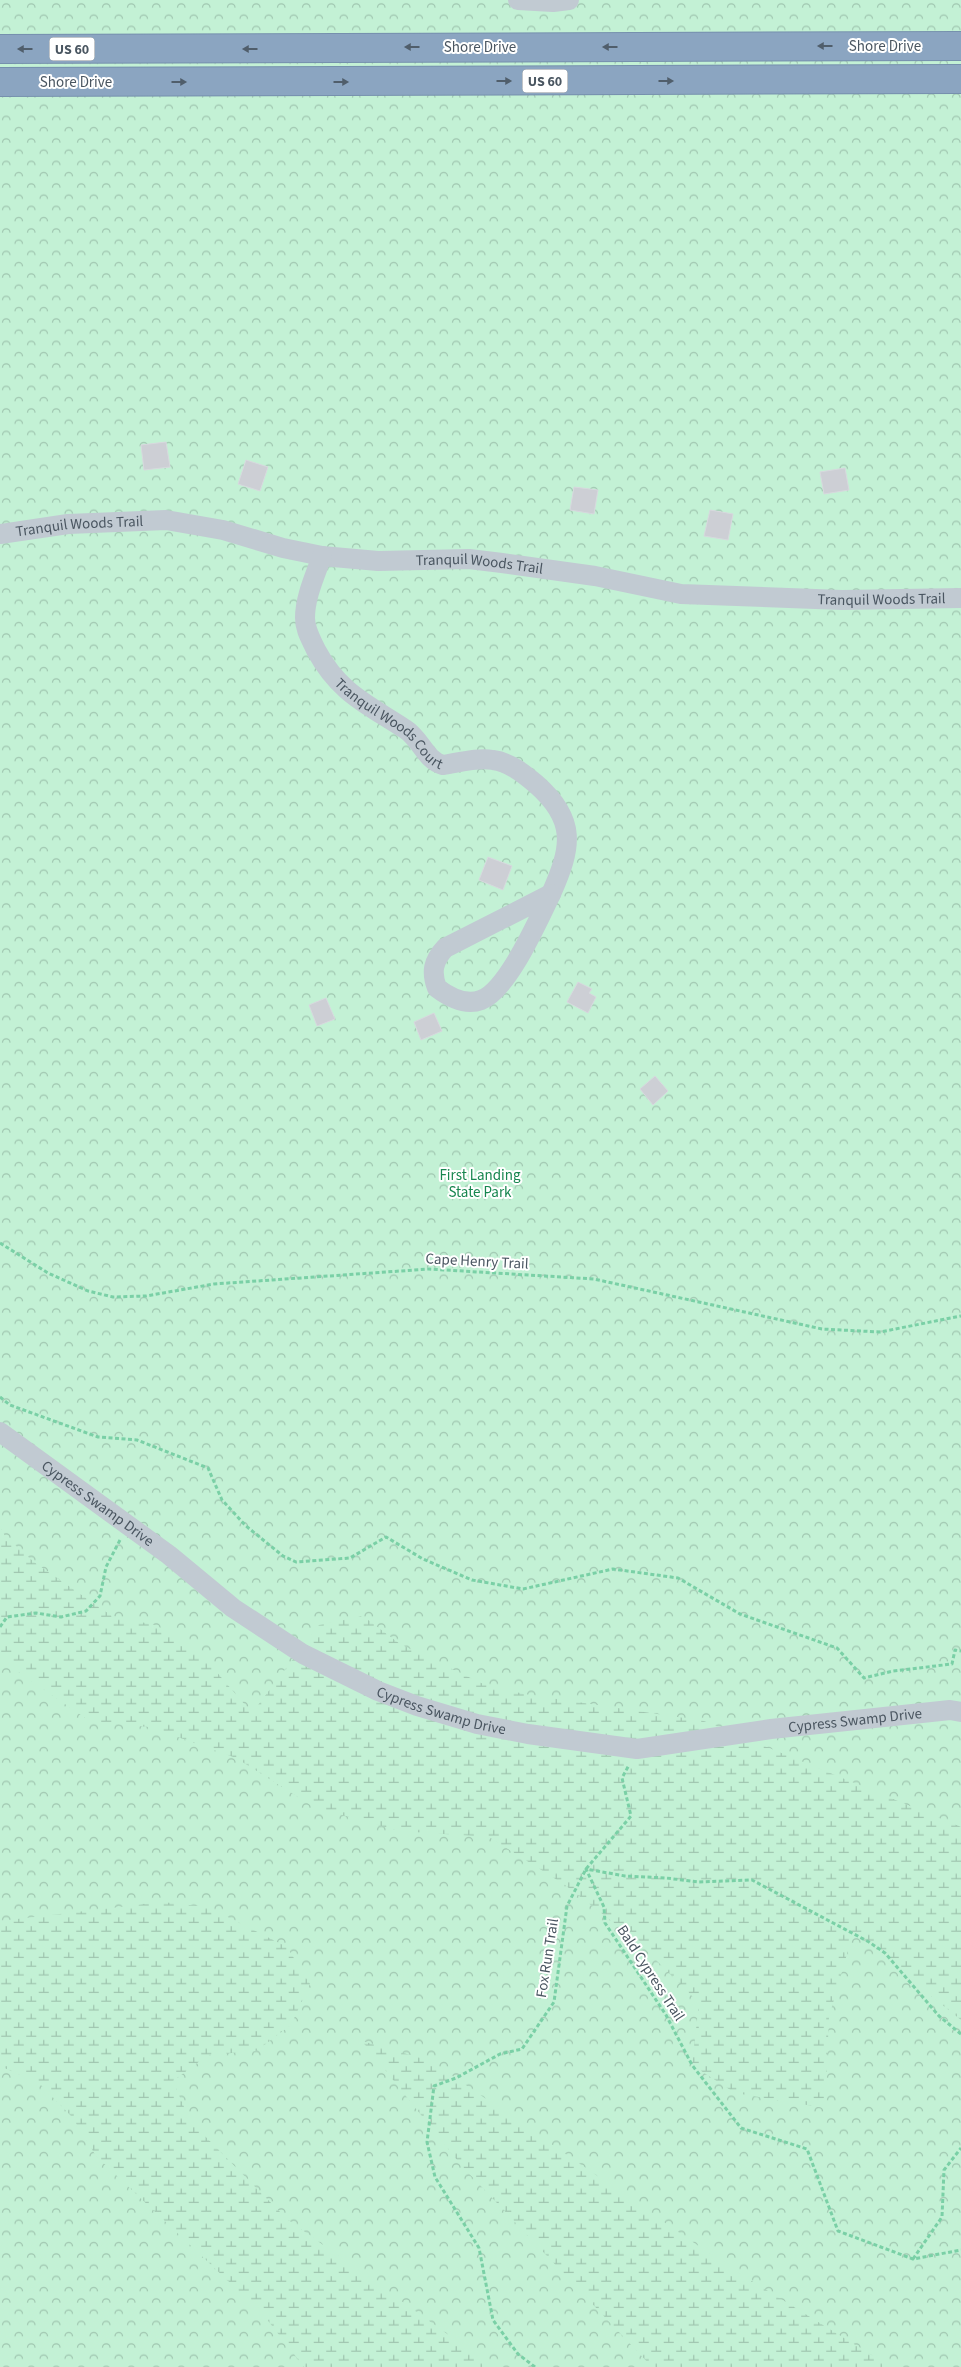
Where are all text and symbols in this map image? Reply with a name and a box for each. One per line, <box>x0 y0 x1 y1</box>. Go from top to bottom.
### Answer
street label: Shore Drive <box>849 36 921 57</box>
street label: Shore Drive <box>444 37 516 58</box>
road number: US 60 <box>50 38 94 61</box>
one-way arrow <box>817 42 833 50</box>
one-way arrow <box>404 43 420 51</box>
one-way arrow <box>602 43 618 51</box>
one-way arrow <box>17 45 33 53</box>
one-way arrow <box>242 45 258 53</box>
road number: US 60 <box>522 70 568 92</box>
street label: Shore Drive <box>40 72 112 93</box>
one-way arrow <box>496 77 512 85</box>
one-way arrow <box>658 77 674 85</box>
one-way arrow <box>171 78 187 86</box>
one-way arrow <box>333 78 349 86</box>
street label: Tranquil Woods Trail <box>14 511 144 543</box>
street label: Tranquil Woods Trail <box>415 549 545 580</box>
street label: Tranquil Woods Trail <box>817 588 946 611</box>
street label: Tranquil Woods Court <box>330 674 446 775</box>
park label: First Landing State Park <box>439 1165 521 1203</box>
street label: Cape Henry Trail <box>425 1248 529 1275</box>
street label: Cypress Swamp Drive <box>37 1456 158 1552</box>
street label: Cypress Swamp Drive <box>373 1681 508 1740</box>
street label: Cypress Swamp Drive <box>787 1703 923 1738</box>
street label: Fox Run Trail <box>531 1917 564 1999</box>
street label: Bald Cypress Trail <box>612 1921 690 2025</box>

